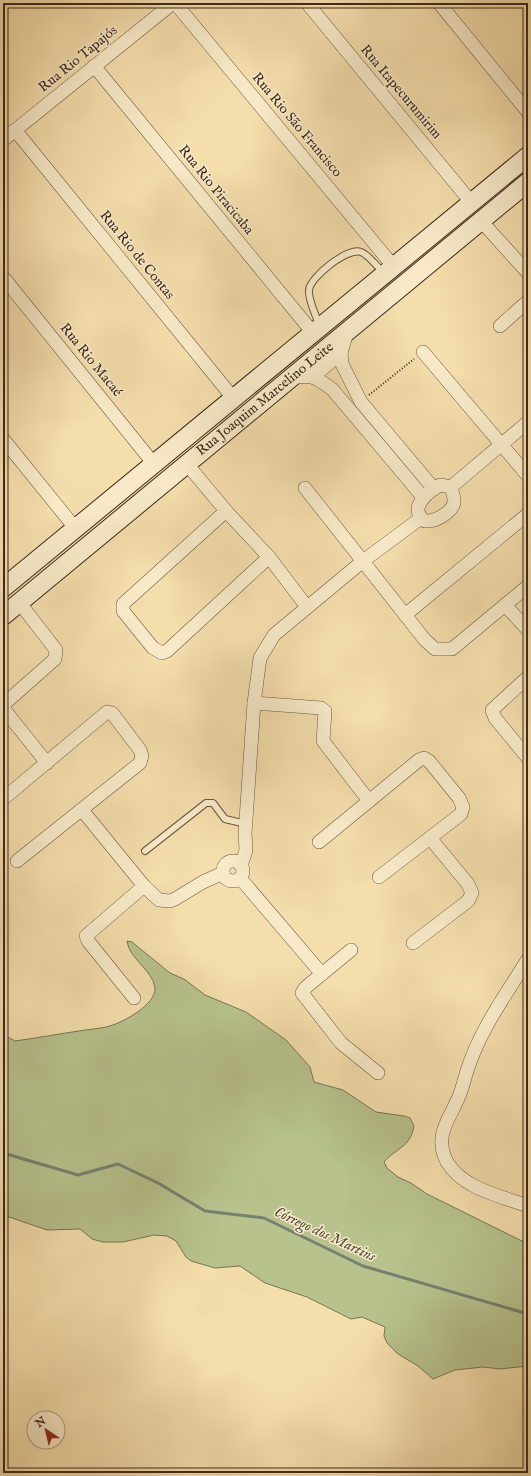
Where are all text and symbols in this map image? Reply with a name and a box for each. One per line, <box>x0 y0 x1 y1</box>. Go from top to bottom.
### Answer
street label: Rua Rio Tapajós <box>35 22 121 96</box>
street label: Rua Itapecurumirim <box>356 41 446 143</box>
street label: Rua Rio São Francisco <box>248 69 346 181</box>
street label: Rua Rio Piracicaba <box>174 142 258 239</box>
street label: Rua Rio de Contas <box>96 207 178 303</box>
street label: Rua Rio Macaé <box>56 320 127 401</box>
street label: Rua Joaquim Marcelino Leite <box>193 338 338 460</box>
water label: Córrego dos Martins <box>271 1202 379 1267</box>
north arrow <box>26 1410 66 1450</box>
text: N <box>32 1414 49 1432</box>

